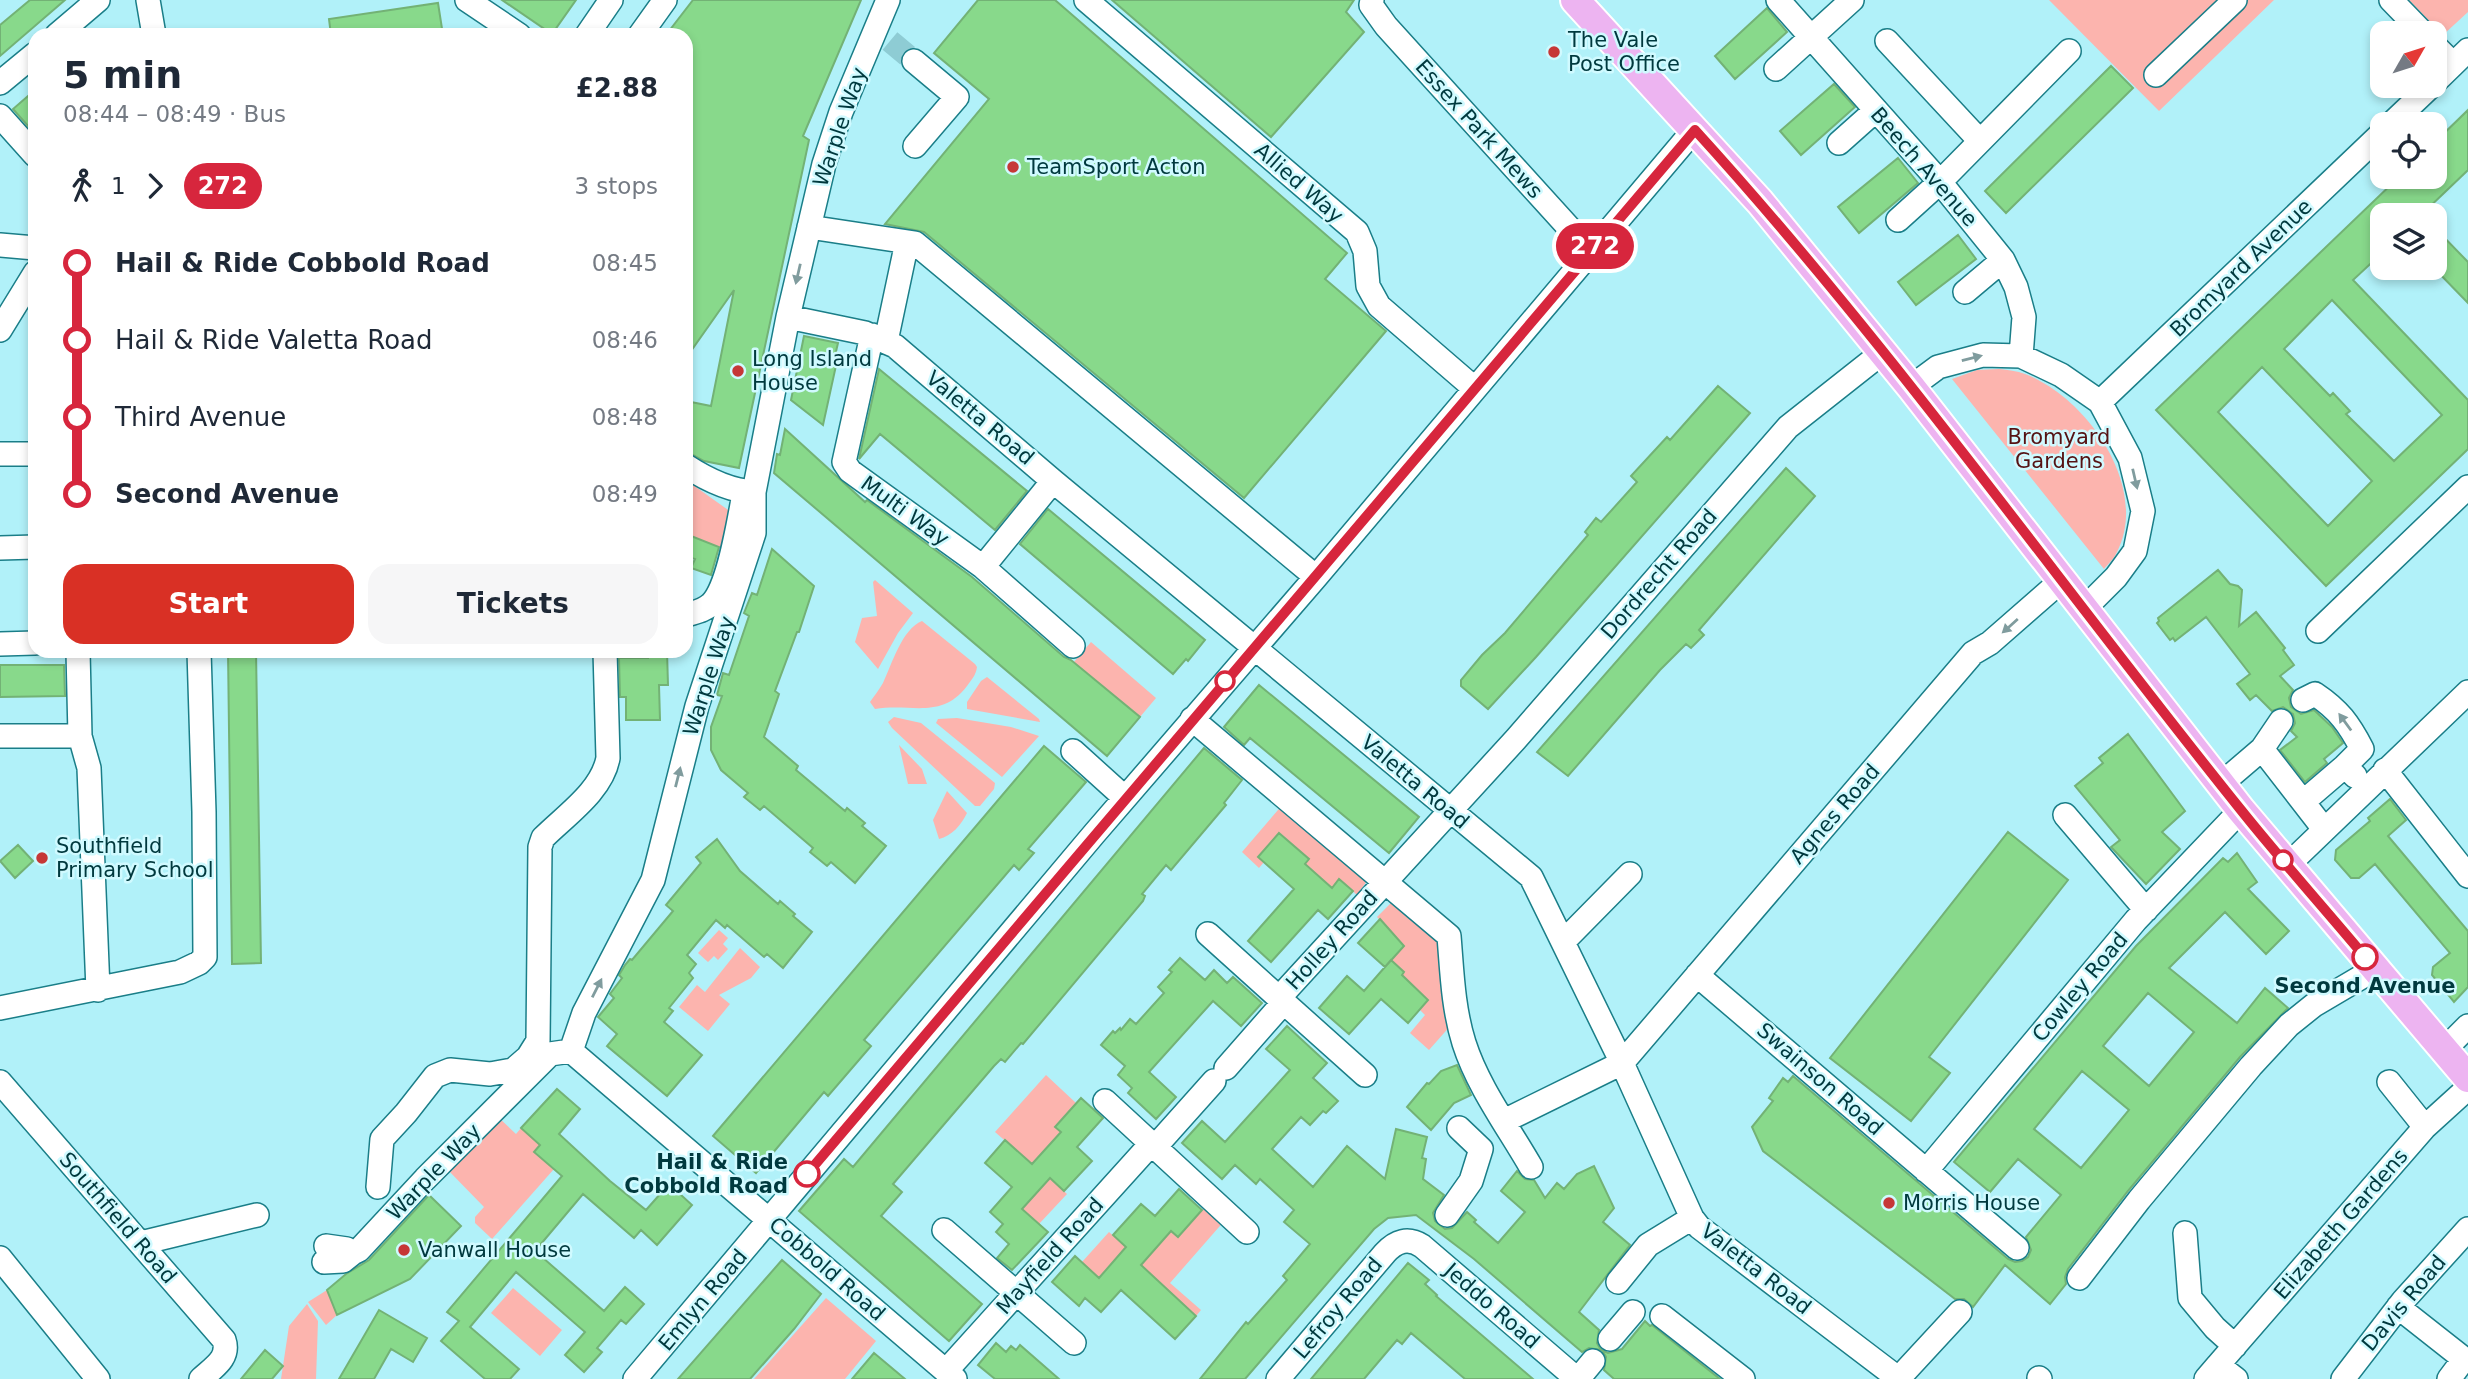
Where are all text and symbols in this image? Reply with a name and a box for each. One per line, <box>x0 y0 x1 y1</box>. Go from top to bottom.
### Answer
north arrow <box>2370 21 2446 98</box>
map controls <box>2370 21 2447 280</box>
place label: The Vale Post Office <box>1567 28 1680 76</box>
marker: The Vale Post Office <box>1546 44 1562 60</box>
text: 5 min <box>63 53 182 97</box>
street label: Essex Park Mews <box>1411 55 1547 203</box>
street label: Warple Way <box>808 64 872 190</box>
text: £2.88 <box>576 73 658 103</box>
text: 08:44 – 08:49 · Bus <box>63 101 286 127</box>
street label: Beech Avenue <box>1866 103 1982 231</box>
button: locate <box>2370 112 2447 189</box>
street label: Allied Way <box>1250 138 1348 228</box>
place label: TeamSport Acton <box>1026 155 1206 179</box>
marker: TeamSport Acton <box>1005 159 1021 175</box>
icon: walk <box>63 167 101 205</box>
icon: forward <box>136 167 174 205</box>
text: 272 <box>198 172 248 200</box>
text: 1 <box>111 173 126 199</box>
text: 3 stops <box>574 173 658 199</box>
street label: Bromyard Avenue <box>2165 194 2317 342</box>
button: layers <box>2370 203 2447 280</box>
line badge: 272 <box>1555 223 1635 269</box>
text: 272 <box>1570 232 1620 260</box>
text: Hail & Ride Cobbold Road <box>115 248 490 278</box>
text: 08:45 <box>592 250 658 276</box>
one-way arrow <box>792 263 803 285</box>
text: Hail & Ride Valetta Road <box>115 325 433 355</box>
text: 08:46 <box>592 327 658 353</box>
place label: Long Island House <box>752 347 872 395</box>
one-way arrow <box>1961 352 1983 363</box>
marker: Long Island House <box>730 363 746 379</box>
street label: Valetta Road <box>921 366 1039 470</box>
text: Third Avenue <box>115 402 286 432</box>
text: 08:48 <box>592 404 658 430</box>
park label: Bromyard Gardens <box>2008 425 2110 473</box>
one-way arrow <box>2130 469 2141 491</box>
street label: Multi Way <box>856 471 954 551</box>
text: Second Avenue <box>115 479 339 509</box>
text: 08:49 <box>592 481 658 507</box>
street label: Dordrecht Road <box>1596 504 1722 644</box>
button: Start <box>63 564 354 644</box>
button: Tickets <box>368 564 658 644</box>
street label: Warple Way <box>678 613 740 739</box>
one-way arrow <box>2002 617 2019 633</box>
unlabelled marker <box>1215 671 1235 691</box>
one-way arrow <box>2338 713 2353 731</box>
street label: Valetta Road <box>1356 730 1474 834</box>
street label: Agnes Road <box>1785 759 1885 869</box>
one-way arrow <box>673 766 684 788</box>
place label: Southfield Primary School <box>56 834 214 882</box>
marker: Southfield Primary School <box>34 850 50 866</box>
unlabelled marker <box>2273 850 2293 870</box>
street label: Holley Road <box>1281 886 1383 994</box>
street label: Cowley Road <box>2027 927 2133 1047</box>
marker: Second Avenue <box>2352 944 2378 970</box>
place label: Second Avenue <box>2274 974 2456 998</box>
one-way arrow <box>591 978 602 998</box>
street label: Swainson Road <box>1752 1018 1888 1140</box>
street label: Warple Way <box>382 1119 486 1225</box>
street label: Elizabeth Gardens <box>2269 1144 2413 1304</box>
street label: Southfield Road <box>55 1148 181 1288</box>
place label: Hail & Ride Cobbold Road <box>624 1150 788 1198</box>
marker: Hail & Ride Cobbold Road <box>794 1161 820 1187</box>
place label: Morris House <box>1903 1191 2040 1215</box>
street label: Mayfield Road <box>992 1193 1108 1319</box>
marker: Morris House <box>1881 1195 1897 1211</box>
street label: Cobbold Road <box>764 1212 890 1326</box>
street label: Valetta Road <box>1696 1219 1816 1319</box>
place label: Vanwall House <box>418 1238 571 1262</box>
marker: Vanwall House <box>396 1242 412 1258</box>
street label: Emlyn Road <box>654 1245 752 1355</box>
street label: Davis Road <box>2357 1250 2451 1356</box>
street label: Lefroy Road <box>1289 1253 1387 1363</box>
street label: Jeddo Road <box>1438 1257 1544 1354</box>

